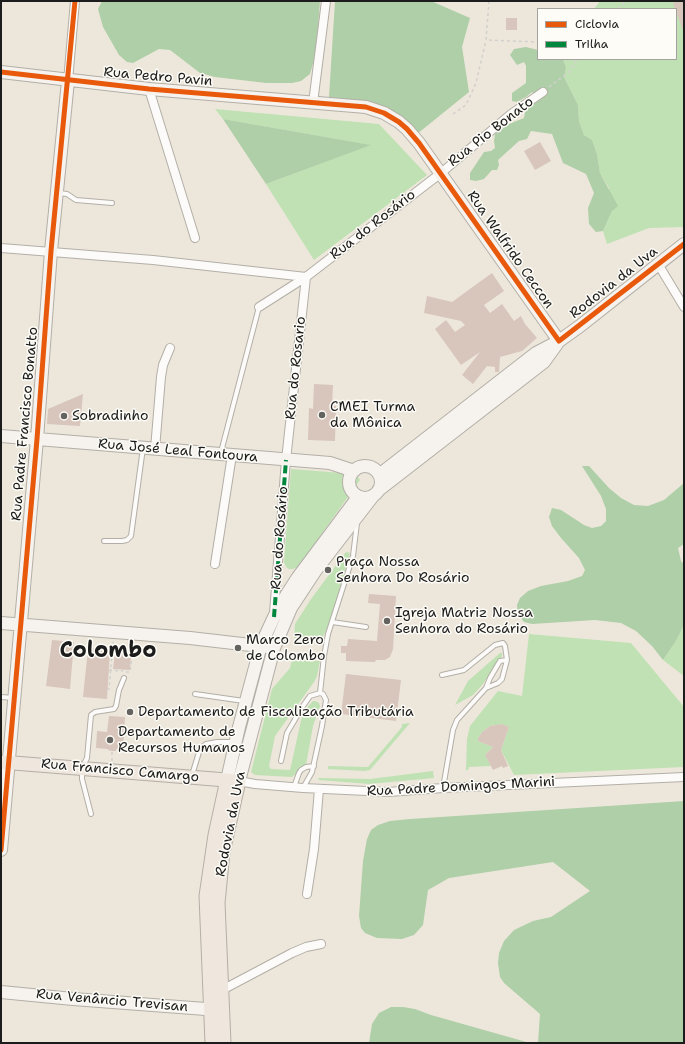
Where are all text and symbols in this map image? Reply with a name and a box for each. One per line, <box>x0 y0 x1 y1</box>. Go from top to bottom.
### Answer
legend <box>537 8 677 60</box>
text: Ciclovia <box>575 16 619 32</box>
text: Trilha <box>575 36 608 52</box>
street label: Rua Pedro Pavin <box>103 64 213 90</box>
street label: Rua Pio Bonato <box>445 93 537 171</box>
street label: Rua do Rosário <box>327 186 419 264</box>
street label: Rua Walfrido Ceccon <box>463 188 557 312</box>
street label: Rodovia da Uva <box>567 243 661 323</box>
street label: Rua do Rosario <box>282 315 310 421</box>
street label: Rua Padre Francisco Bonatto <box>8 326 42 522</box>
place label: CMEI Turma da Mônica <box>330 399 415 432</box>
place label: Sobradinho <box>72 408 148 424</box>
marker: CMEI Turma da Mônica <box>317 410 327 420</box>
marker: Sobradinho <box>59 411 69 421</box>
street label: Rua José Leal Fontoura <box>97 436 259 466</box>
street label: Rua do Rosário <box>268 486 292 590</box>
place label: Praça Nossa Senhora Do Rosário <box>336 554 469 586</box>
marker: Praça Nossa Senhora Do Rosário <box>323 565 333 575</box>
place label: Igreja Matriz Nossa Senhora do Rosário <box>395 605 533 638</box>
marker: Igreja Matriz Nossa Senhora do Rosário <box>382 616 392 626</box>
place label: Marco Zero de Colombo <box>246 632 325 664</box>
district label: Colombo <box>59 638 157 664</box>
marker: Marco Zero de Colombo <box>233 643 243 653</box>
place label: Departamento de Fiscalização Tributária <box>138 704 414 720</box>
marker: Departamento de Fiscalização Tributária <box>125 707 135 717</box>
place label: Departamento de Recursos Humanos <box>118 724 245 756</box>
marker: Departamento de Recursos Humanos <box>105 735 115 745</box>
street label: Rua Francisco Camargo <box>40 756 200 786</box>
street label: Rodovia da Uva <box>213 770 249 878</box>
street label: Rua Padre Domingos Marini <box>366 774 556 800</box>
street label: Rua Venâncio Trevisan <box>35 986 189 1016</box>

